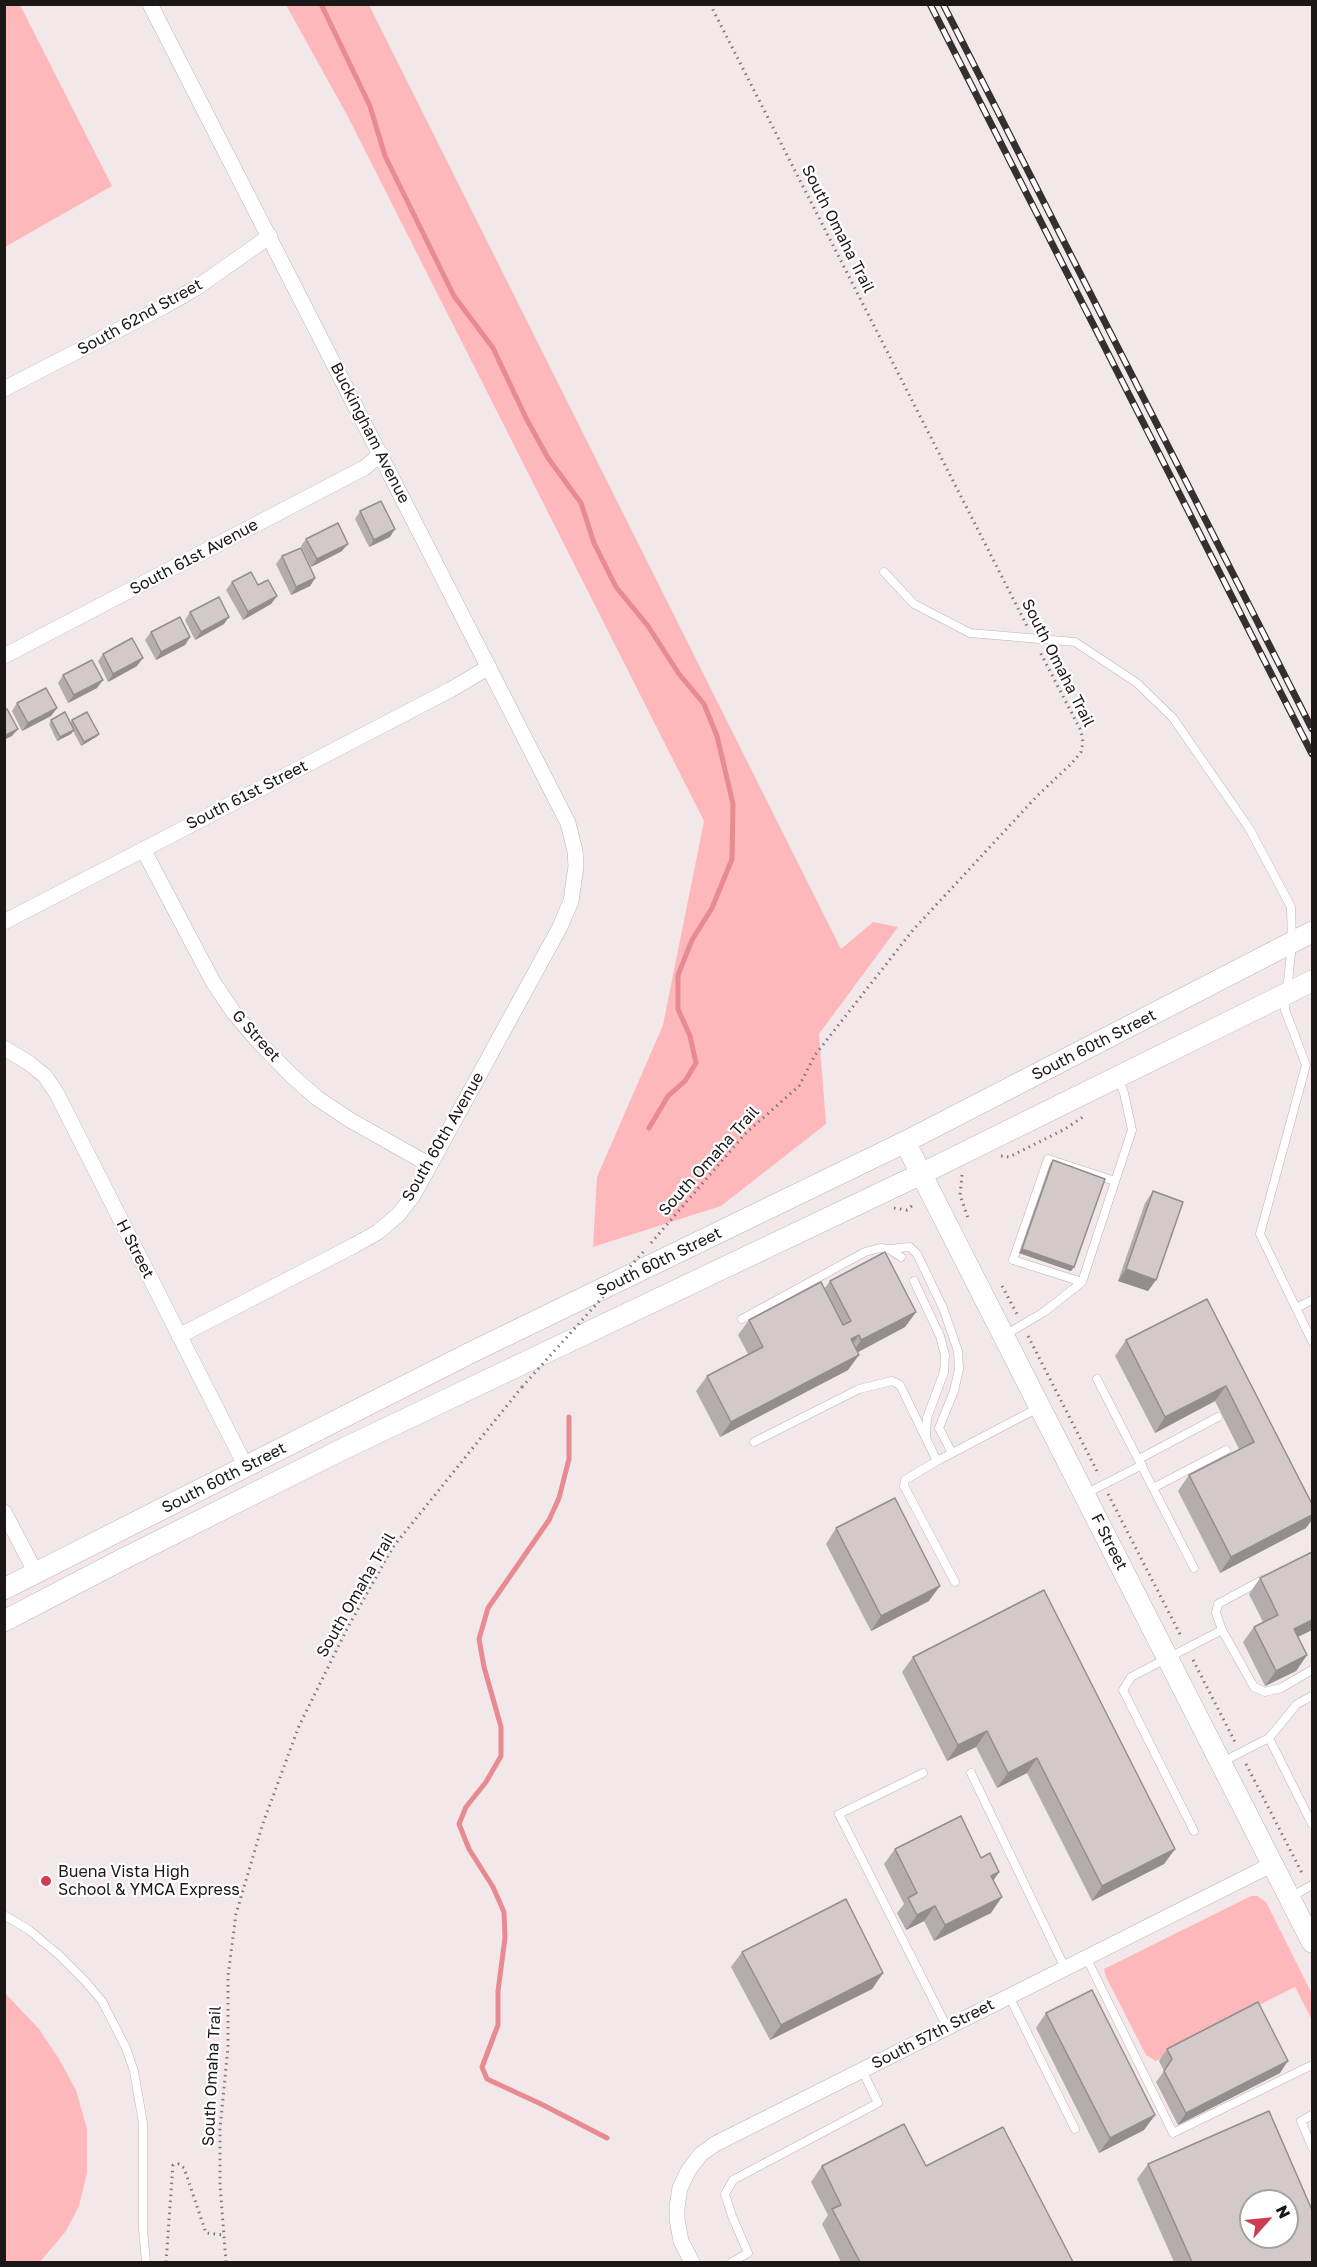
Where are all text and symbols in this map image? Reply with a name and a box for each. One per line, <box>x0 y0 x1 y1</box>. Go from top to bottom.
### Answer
street label: South Omaha Trail <box>798 162 878 296</box>
street label: South 62nd Street <box>74 275 206 359</box>
street label: Buckingham Avenue <box>326 359 414 507</box>
street label: South 61st Avenue <box>127 515 261 599</box>
street label: South Omaha Trail <box>1018 596 1098 730</box>
street label: South 61st Street <box>183 756 311 834</box>
street label: South 60th Street <box>1029 1005 1159 1085</box>
street label: G Street <box>228 1006 284 1066</box>
street label: South 60th Avenue <box>398 1069 488 1205</box>
street label: South Omaha Trail <box>655 1102 763 1220</box>
street label: H Street <box>112 1216 158 1282</box>
street label: South 60th Street <box>593 1223 725 1301</box>
street label: South 60th Street <box>159 1438 289 1518</box>
street label: F Street <box>1087 1511 1131 1573</box>
street label: South Omaha Trail <box>313 1529 399 1661</box>
place label: Buena Vista High School & YMCA Express <box>58 1862 240 1900</box>
marker: Buena Vista High School & YMCA Express <box>39 1874 53 1888</box>
street label: South 57th Street <box>868 1995 998 2073</box>
street label: South Omaha Trail <box>199 2005 225 2147</box>
north arrow <box>1239 2189 1299 2249</box>
text: N <box>1272 2202 1295 2222</box>

